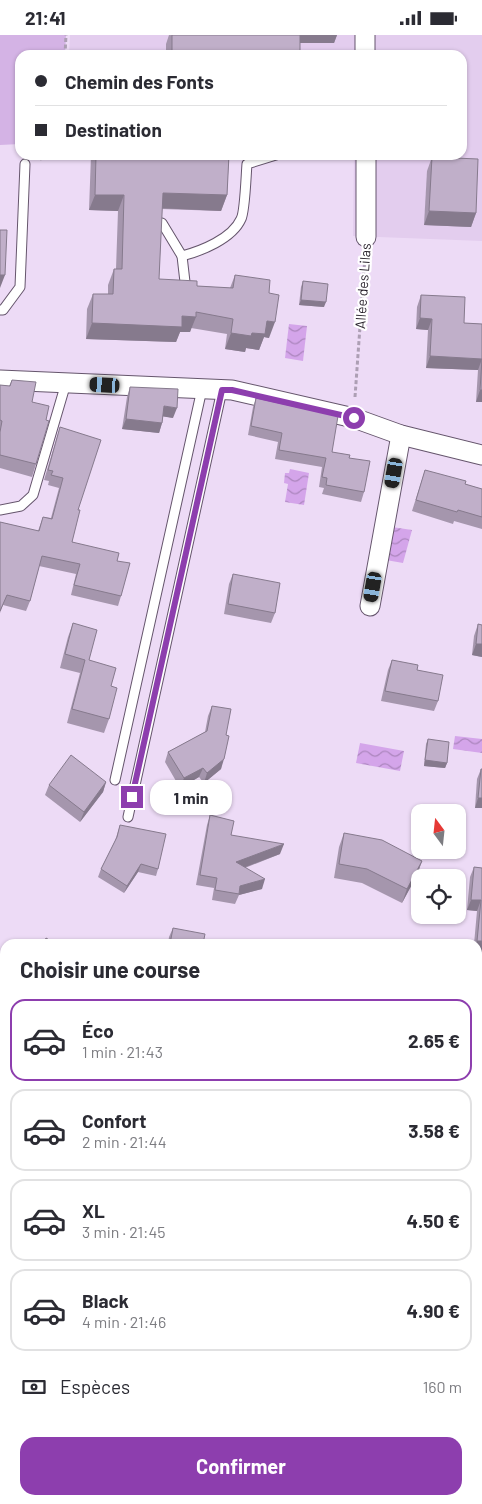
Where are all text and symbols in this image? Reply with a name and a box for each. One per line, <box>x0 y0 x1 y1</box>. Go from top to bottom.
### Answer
text: 21:41 <box>25 6 66 29</box>
text: Chemin des Fonts <box>65 70 214 93</box>
text: Destination <box>65 118 162 141</box>
street label: Allée des Lilas <box>351 242 374 329</box>
car <box>89 377 120 393</box>
route start <box>343 407 365 429</box>
car <box>384 457 403 489</box>
car <box>363 571 382 603</box>
callout: 1 min <box>150 779 232 815</box>
route end <box>121 786 143 808</box>
text: 1 min <box>173 788 209 807</box>
north arrow <box>411 804 466 859</box>
map controls <box>411 804 466 924</box>
button: locate <box>411 869 466 924</box>
text: Choisir une course <box>20 956 200 982</box>
icon: car <box>22 1018 67 1063</box>
text: Éco <box>82 1019 114 1042</box>
text: 2.65 € <box>408 1029 460 1052</box>
text: 1 min · 21:43 <box>82 1042 163 1061</box>
icon: car <box>22 1108 67 1153</box>
text: Confort <box>82 1109 146 1132</box>
text: 3.58 € <box>408 1119 460 1142</box>
text: 2 min · 21:44 <box>82 1132 166 1151</box>
icon: car <box>22 1198 67 1243</box>
text: XL <box>82 1199 105 1222</box>
text: 4.50 € <box>406 1209 460 1232</box>
text: 3 min · 21:45 <box>82 1222 166 1241</box>
icon: car <box>22 1288 67 1333</box>
text: Black <box>82 1289 129 1312</box>
text: 4.90 € <box>407 1299 460 1322</box>
text: 4 min · 21:46 <box>82 1312 166 1331</box>
icon: cash <box>20 1373 48 1401</box>
text: Espèces <box>60 1375 130 1398</box>
text: 160 m <box>423 1377 462 1396</box>
button: Confirmer <box>20 1437 462 1495</box>

